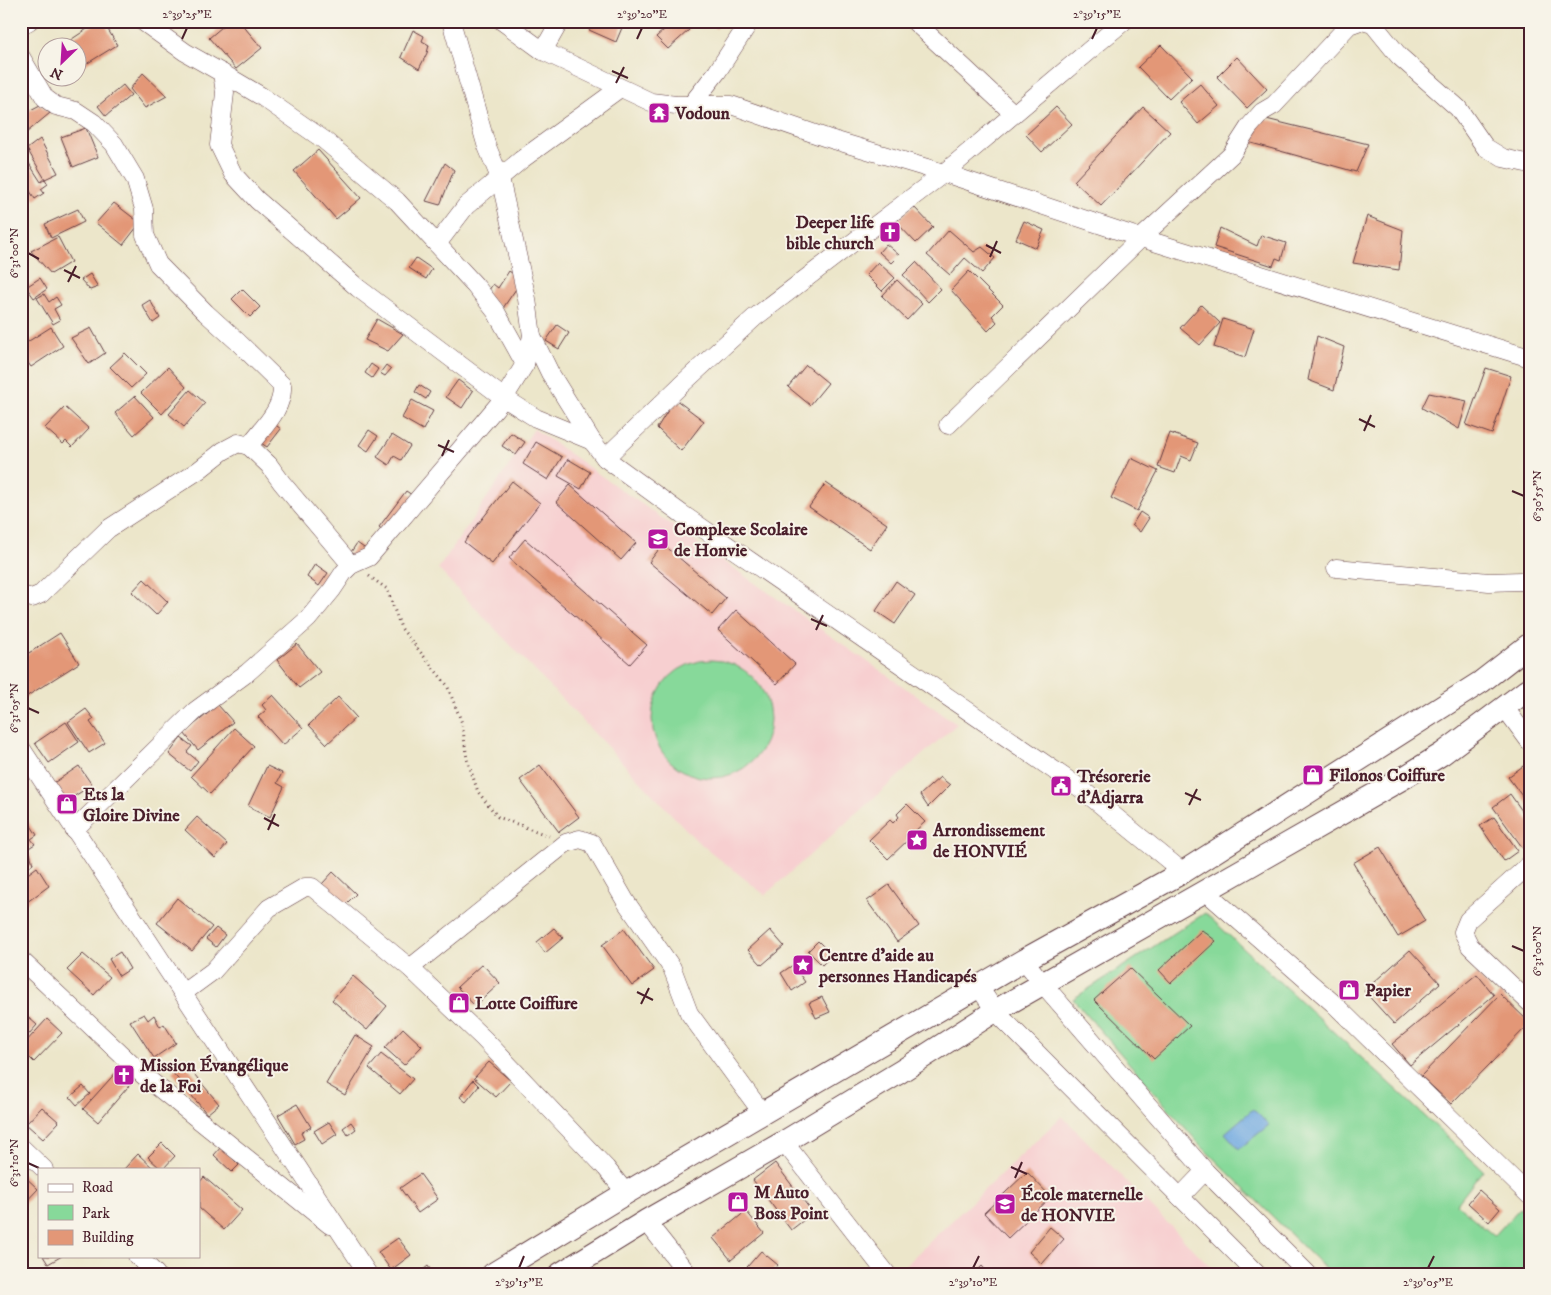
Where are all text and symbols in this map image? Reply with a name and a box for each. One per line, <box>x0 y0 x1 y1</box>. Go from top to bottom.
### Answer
text: 2°39'25"E <box>162 7 212 22</box>
text: 2°39'20"E <box>617 7 668 22</box>
text: 2°39'15"E <box>1073 7 1122 22</box>
north arrow <box>38 38 88 88</box>
text: N <box>47 62 66 83</box>
temple icon: Vodoun <box>647 101 671 125</box>
place label: Vodoun <box>674 103 731 125</box>
place label: Deeper life bible church <box>785 212 875 255</box>
church icon: Deeper life bible church <box>878 220 902 244</box>
text: 6°31'00"N <box>7 227 22 278</box>
text: 6°30'55"N <box>1530 470 1545 522</box>
place label: Complexe Scolaire de Honvie <box>674 519 808 562</box>
school or university icon: Complexe Scolaire de Honvie <box>646 527 670 551</box>
text: 6°31'05"N <box>7 683 22 733</box>
shop icon: Filonos Coiffure <box>1301 763 1325 787</box>
place label: Filonos Coiffure <box>1329 765 1446 787</box>
place label: Trésorerie d'Adjarra <box>1076 766 1151 809</box>
public building icon: Trésorerie d'Adjarra <box>1049 774 1073 798</box>
place label: Ets la Gloire Divine <box>83 784 180 827</box>
shop icon: Ets la Gloire Divine <box>55 792 79 816</box>
place label: Arrondissement de HONVIÉ <box>932 820 1045 863</box>
place icon: Arrondissement de HONVIÉ <box>905 828 929 852</box>
text: 6°31'00"N <box>1530 925 1545 976</box>
place label: Centre d'aide au personnes Handicapés <box>818 945 977 988</box>
place icon: Centre d'aide au personnes Handicapés <box>791 953 815 977</box>
shop icon: Papier <box>1337 978 1361 1002</box>
place label: Papier <box>1365 980 1411 1002</box>
shop icon: Lotte Coiffure <box>447 991 471 1015</box>
place label: Lotte Coiffure <box>475 993 578 1015</box>
place label: Mission Évangélique de la Foi <box>140 1054 289 1098</box>
church icon: Mission Évangélique de la Foi <box>112 1063 136 1087</box>
text: 6°31'10"N <box>7 1139 22 1187</box>
legend <box>38 1168 200 1258</box>
text: Road <box>82 1178 114 1197</box>
place label: M Auto Boss Point <box>754 1182 829 1225</box>
place label: École maternelle de HONVIE <box>1021 1183 1143 1227</box>
shop icon: M Auto Boss Point <box>726 1190 750 1214</box>
school or university icon: École maternelle de HONVIE <box>993 1192 1017 1216</box>
text: Park <box>82 1204 111 1223</box>
text: Building <box>82 1228 134 1247</box>
text: 2°39'15"E <box>495 1275 544 1290</box>
text: 2°39'10"E <box>949 1275 998 1290</box>
text: 2°39'05"E <box>1403 1275 1454 1290</box>

